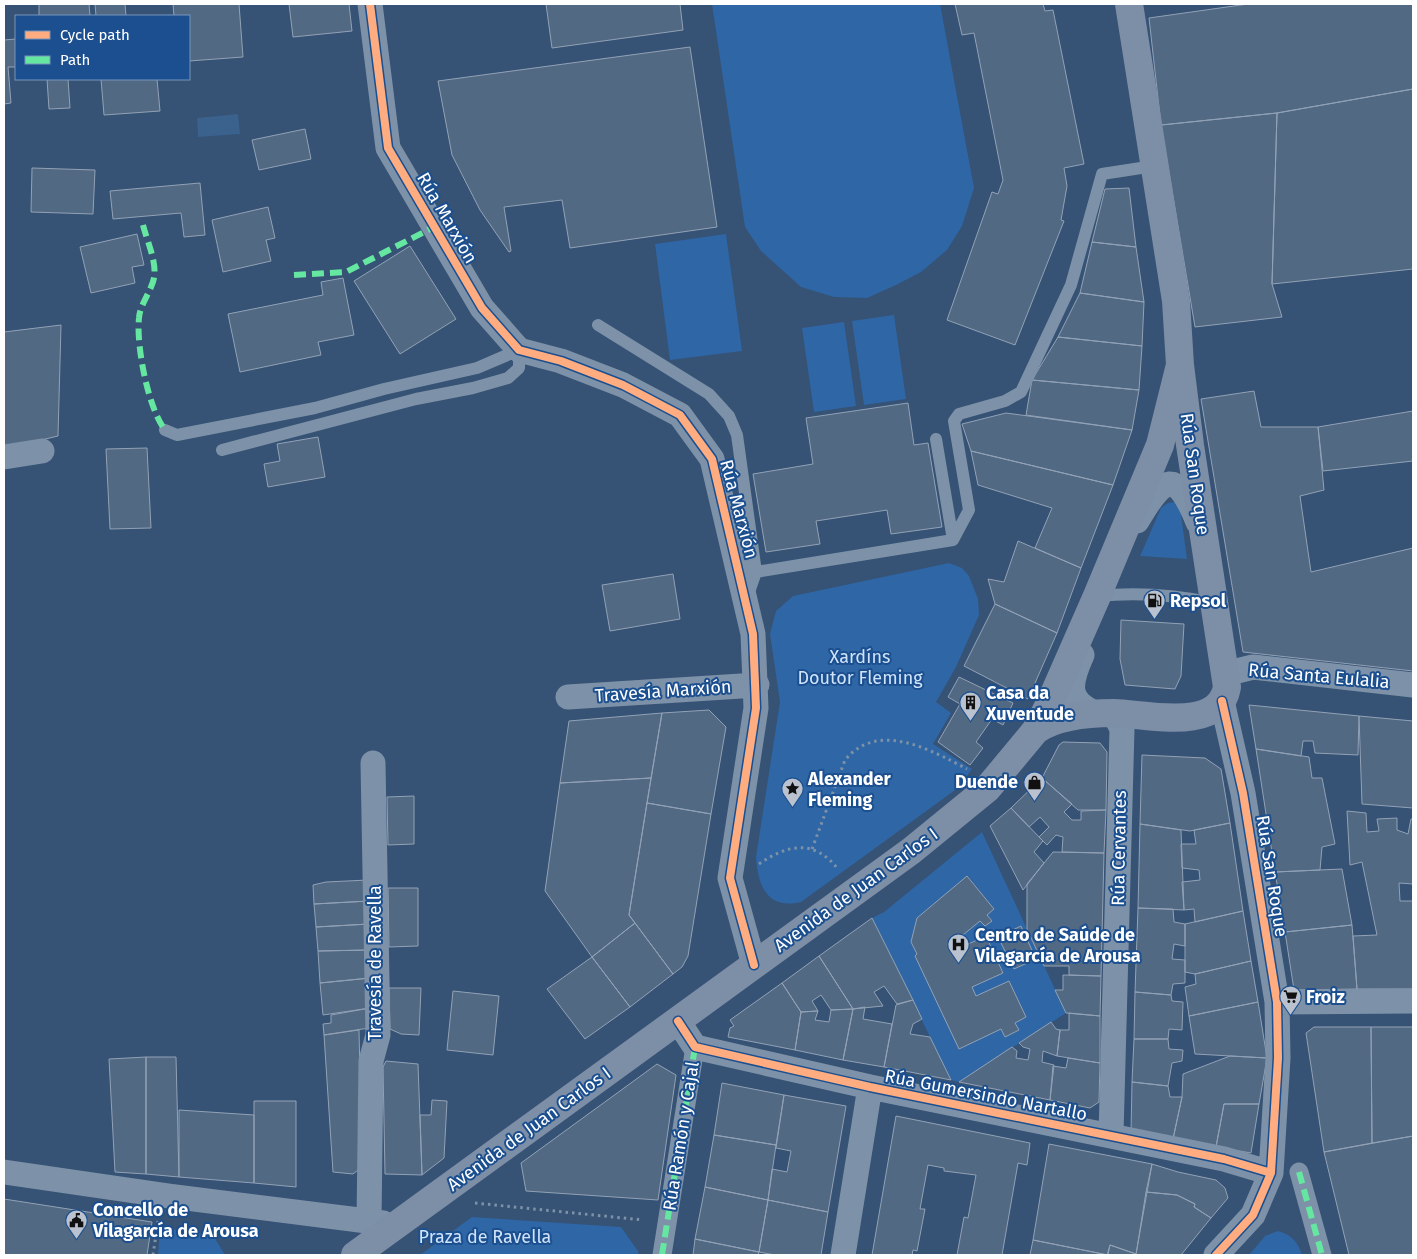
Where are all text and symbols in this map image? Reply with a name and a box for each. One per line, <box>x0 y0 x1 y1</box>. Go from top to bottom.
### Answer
legend <box>15 15 190 80</box>
text: Cycle path <box>60 26 130 44</box>
text: Path <box>60 51 90 69</box>
street label: Rúa Marxión <box>412 169 482 267</box>
street label: Rúa San Roque <box>1176 412 1214 536</box>
street label: Rúa Marxión <box>715 457 763 561</box>
fuel station icon: Repsol <box>1142 589 1166 620</box>
place label: Repsol <box>1170 590 1227 612</box>
park label: Xardíns Doutor Fleming <box>797 646 923 689</box>
street label: Rúa Santa Eulalia <box>1247 659 1391 693</box>
street label: Travesía Marxión <box>594 675 732 707</box>
place label: Casa da Xuventude <box>985 682 1074 725</box>
building icon: Casa da Xuventude <box>958 691 982 722</box>
place label: Alexander Fleming <box>807 768 892 811</box>
shop icon: Duende <box>1022 770 1046 801</box>
place label: Duende <box>955 771 1018 793</box>
place icon: Alexander Fleming <box>780 777 804 808</box>
street label: Rúa Cervantes <box>1107 790 1131 906</box>
street label: Rúa San Roque <box>1252 814 1292 938</box>
street label: Avenida de Juan Carlos I <box>770 823 942 957</box>
street label: Travesía de Ravella <box>364 885 386 1041</box>
place label: Centro de Saúde de Vilagarcía de Arousa <box>974 924 1141 967</box>
hospital icon: Centro de Saúde de Vilagarcía de Arousa <box>947 933 971 964</box>
supermarket icon: Froiz <box>1278 985 1302 1016</box>
place label: Froiz <box>1306 986 1345 1008</box>
street label: Rúa Ramón y Cajal <box>658 1060 704 1212</box>
street label: Avenida de Juan Carlos I <box>443 1062 615 1196</box>
street label: Rúa Gumersindo Nartallo <box>883 1065 1089 1125</box>
place label: Concello de Vilagarcía de Arousa <box>92 1199 259 1242</box>
public building icon: Concello de Vilagarcía de Arousa <box>65 1208 89 1239</box>
park label: Praza de Ravella <box>419 1226 551 1248</box>

